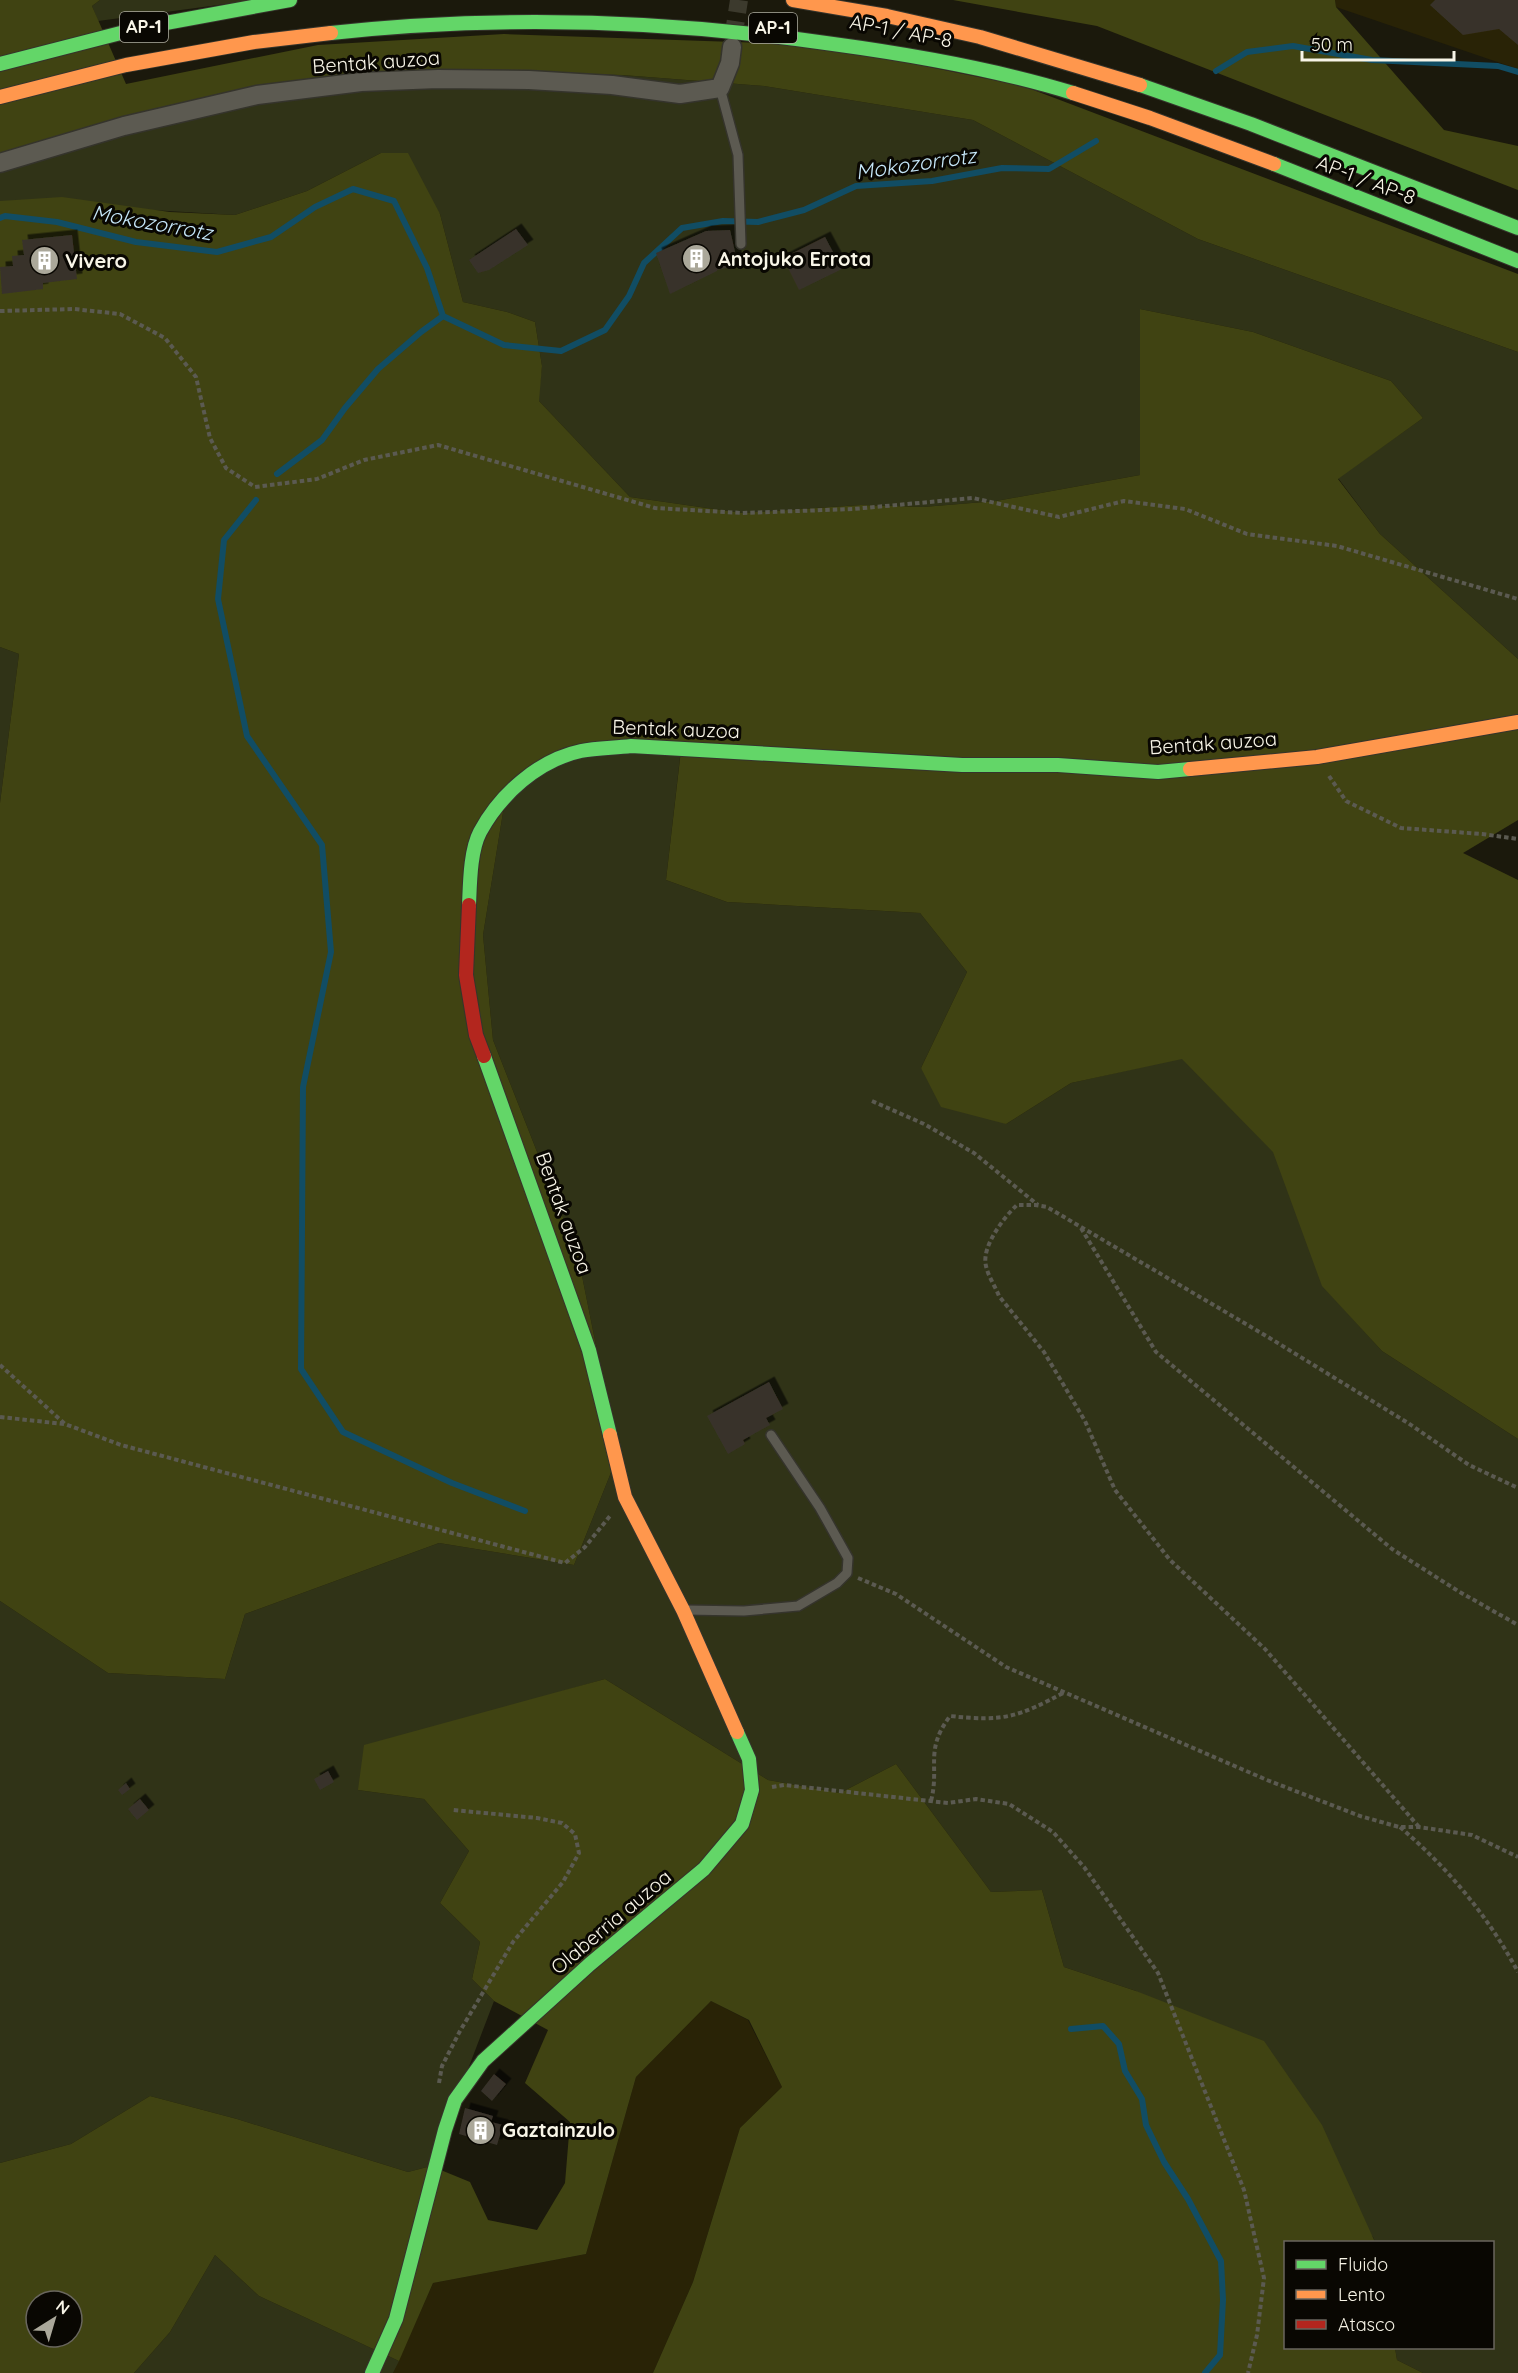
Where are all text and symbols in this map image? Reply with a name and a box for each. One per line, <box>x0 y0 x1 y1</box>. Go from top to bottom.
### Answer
street label: AP-1 / AP-8 <box>848 8 954 53</box>
road number: AP-1 <box>120 12 168 42</box>
road number: AP-1 <box>749 13 797 43</box>
scale bar <box>1302 24 1454 62</box>
text: 50 m <box>1311 33 1353 56</box>
street label: Bentak auzoa <box>311 45 441 78</box>
water label: Mokozorrotz <box>854 141 980 184</box>
street label: AP-1 / AP-8 <box>1313 149 1419 210</box>
water label: Mokozorrotz <box>90 199 216 246</box>
building icon: Antojuko Errota <box>681 243 713 275</box>
building icon: Vivero <box>28 245 60 277</box>
place label: Antojuko Errota <box>718 246 871 271</box>
place label: Vivero <box>65 248 127 273</box>
street label: Bentak auzoa <box>612 714 740 743</box>
street label: Bentak auzoa <box>1148 726 1278 759</box>
street label: Bentak auzoa <box>531 1149 598 1277</box>
street label: Olaberria auzoa <box>545 1864 676 1979</box>
building icon: Gaztainzulo <box>465 2114 497 2146</box>
place label: Gaztainzulo <box>502 2117 615 2142</box>
legend <box>1284 2241 1494 2349</box>
text: Fluido <box>1338 2253 1388 2276</box>
text: Lento <box>1338 2283 1385 2306</box>
north arrow <box>24 2289 84 2349</box>
text: N <box>52 2295 74 2319</box>
text: Atasco <box>1338 2313 1395 2336</box>

